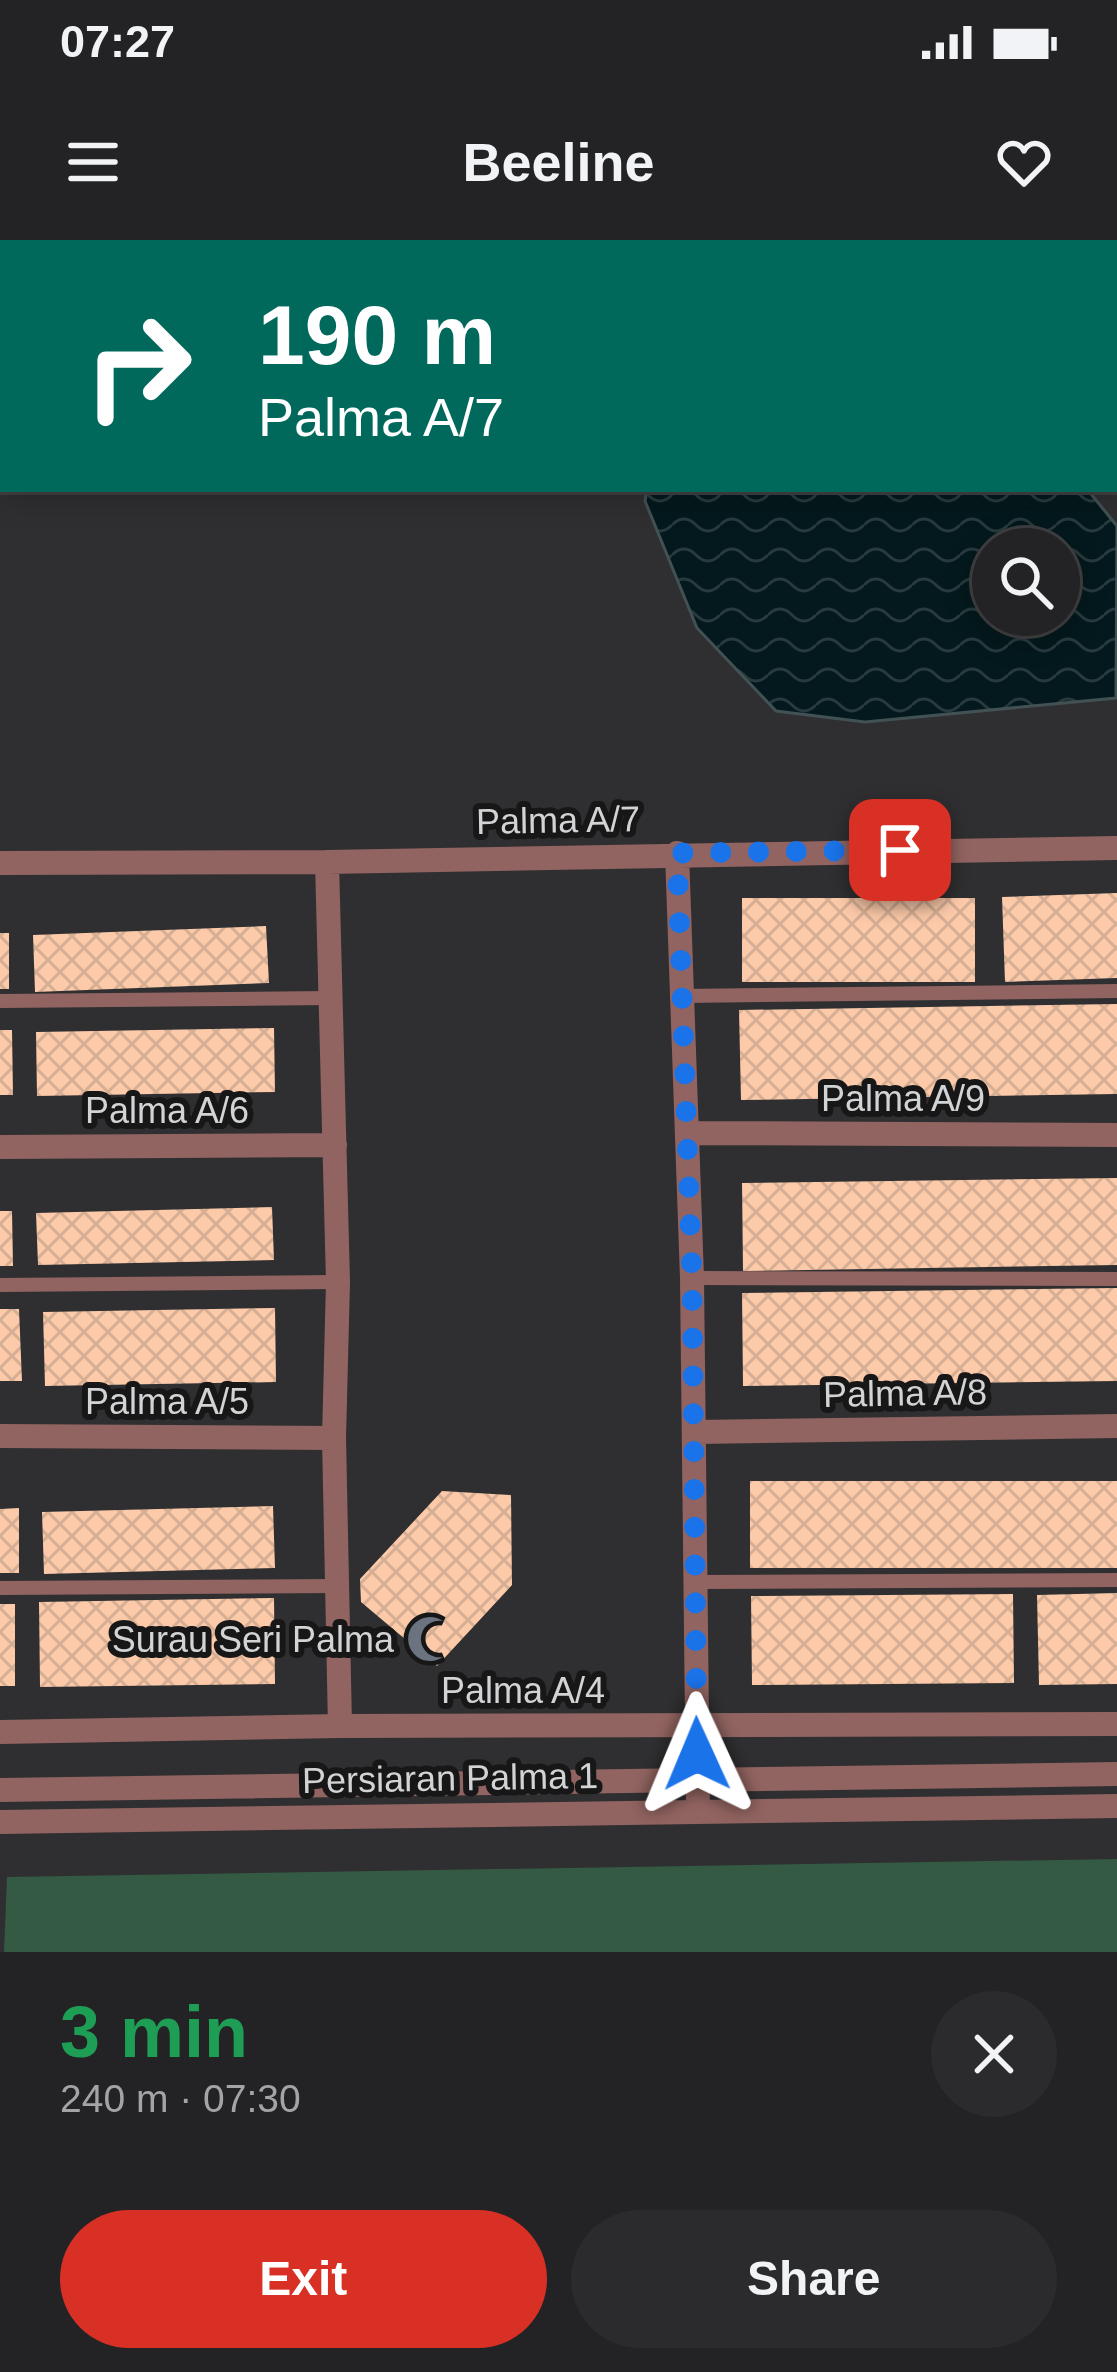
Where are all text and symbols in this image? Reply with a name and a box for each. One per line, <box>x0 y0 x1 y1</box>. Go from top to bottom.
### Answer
text: 07:27 <box>60 16 175 67</box>
icon: menu <box>60 129 126 195</box>
icon: heart <box>991 129 1057 195</box>
text: Beeline <box>462 132 655 192</box>
icon: right <box>60 288 216 444</box>
text: 190 m <box>258 288 496 382</box>
text: Palma A/7 <box>258 387 504 447</box>
map controls <box>972 528 1080 636</box>
button: search <box>972 528 1080 636</box>
street label: Palma A/7 <box>476 798 640 842</box>
pin <box>849 799 951 901</box>
icon: arrive <box>867 817 933 883</box>
street label: Palma A/9 <box>821 1078 985 1119</box>
street label: Palma A/6 <box>85 1090 249 1131</box>
street label: Palma A/8 <box>823 1371 987 1415</box>
street label: Palma A/5 <box>85 1381 249 1422</box>
mosque icon: Surau Seri Palma <box>405 1614 455 1664</box>
place label: Surau Seri Palma <box>112 1619 395 1660</box>
street label: Palma A/4 <box>441 1670 605 1711</box>
position arrow <box>634 1691 760 1817</box>
street label: Persiaran Palma 1 <box>302 1755 598 1801</box>
button: close <box>931 1991 1057 2117</box>
text: 3 min <box>60 1992 248 2072</box>
text: 240 m · 07:30 <box>60 2077 301 2120</box>
button: Exit <box>60 2210 547 2348</box>
button: Share <box>571 2210 1057 2348</box>

